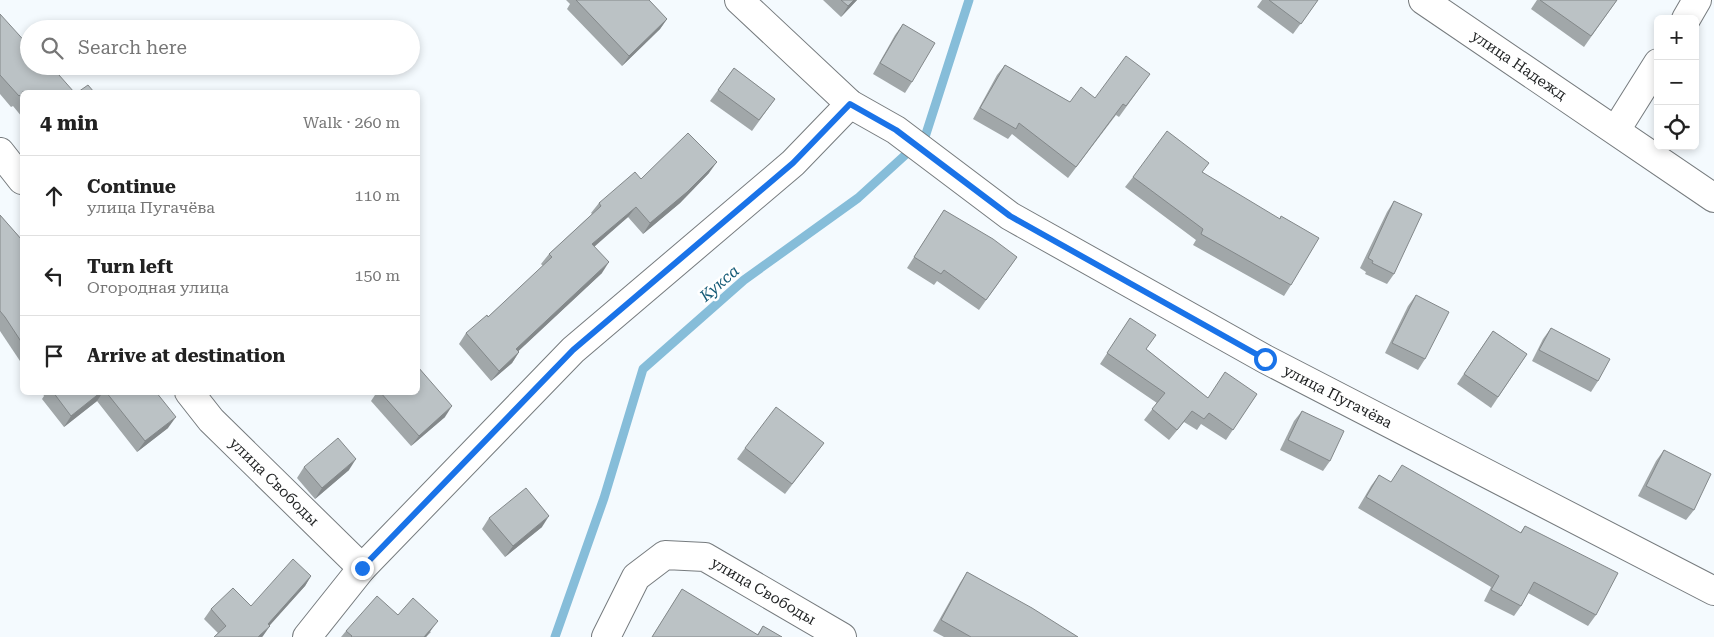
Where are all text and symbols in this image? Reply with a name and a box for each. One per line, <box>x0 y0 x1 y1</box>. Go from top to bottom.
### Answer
map controls <box>1654 15 1699 150</box>
button: + <box>1654 15 1699 60</box>
search box <box>20 20 420 75</box>
street label: улица Надежд <box>1468 27 1570 104</box>
icon: search <box>38 34 66 62</box>
text: Search here <box>78 36 187 59</box>
button: − <box>1654 60 1699 105</box>
button: locate <box>1654 105 1699 150</box>
text: 4 min <box>40 111 98 135</box>
text: Walk · 260 m <box>303 113 400 132</box>
text: Continue <box>87 175 176 198</box>
icon: ahead <box>40 182 68 210</box>
text: 110 m <box>354 186 400 205</box>
text: улица Пугачёва <box>87 198 215 217</box>
text: Turn left <box>87 255 173 278</box>
water label: Кукса <box>695 261 743 306</box>
icon: left <box>40 262 68 290</box>
text: 150 m <box>354 266 400 285</box>
text: Огородная улица <box>87 278 229 297</box>
icon: arrive <box>40 342 68 370</box>
text: Arrive at destination <box>87 344 285 367</box>
route start <box>1254 348 1277 371</box>
street label: улица Пугачёва <box>1280 361 1395 432</box>
street label: улица Свободы <box>226 434 323 530</box>
street label: улица Свободы <box>708 553 819 629</box>
route end <box>351 557 374 580</box>

